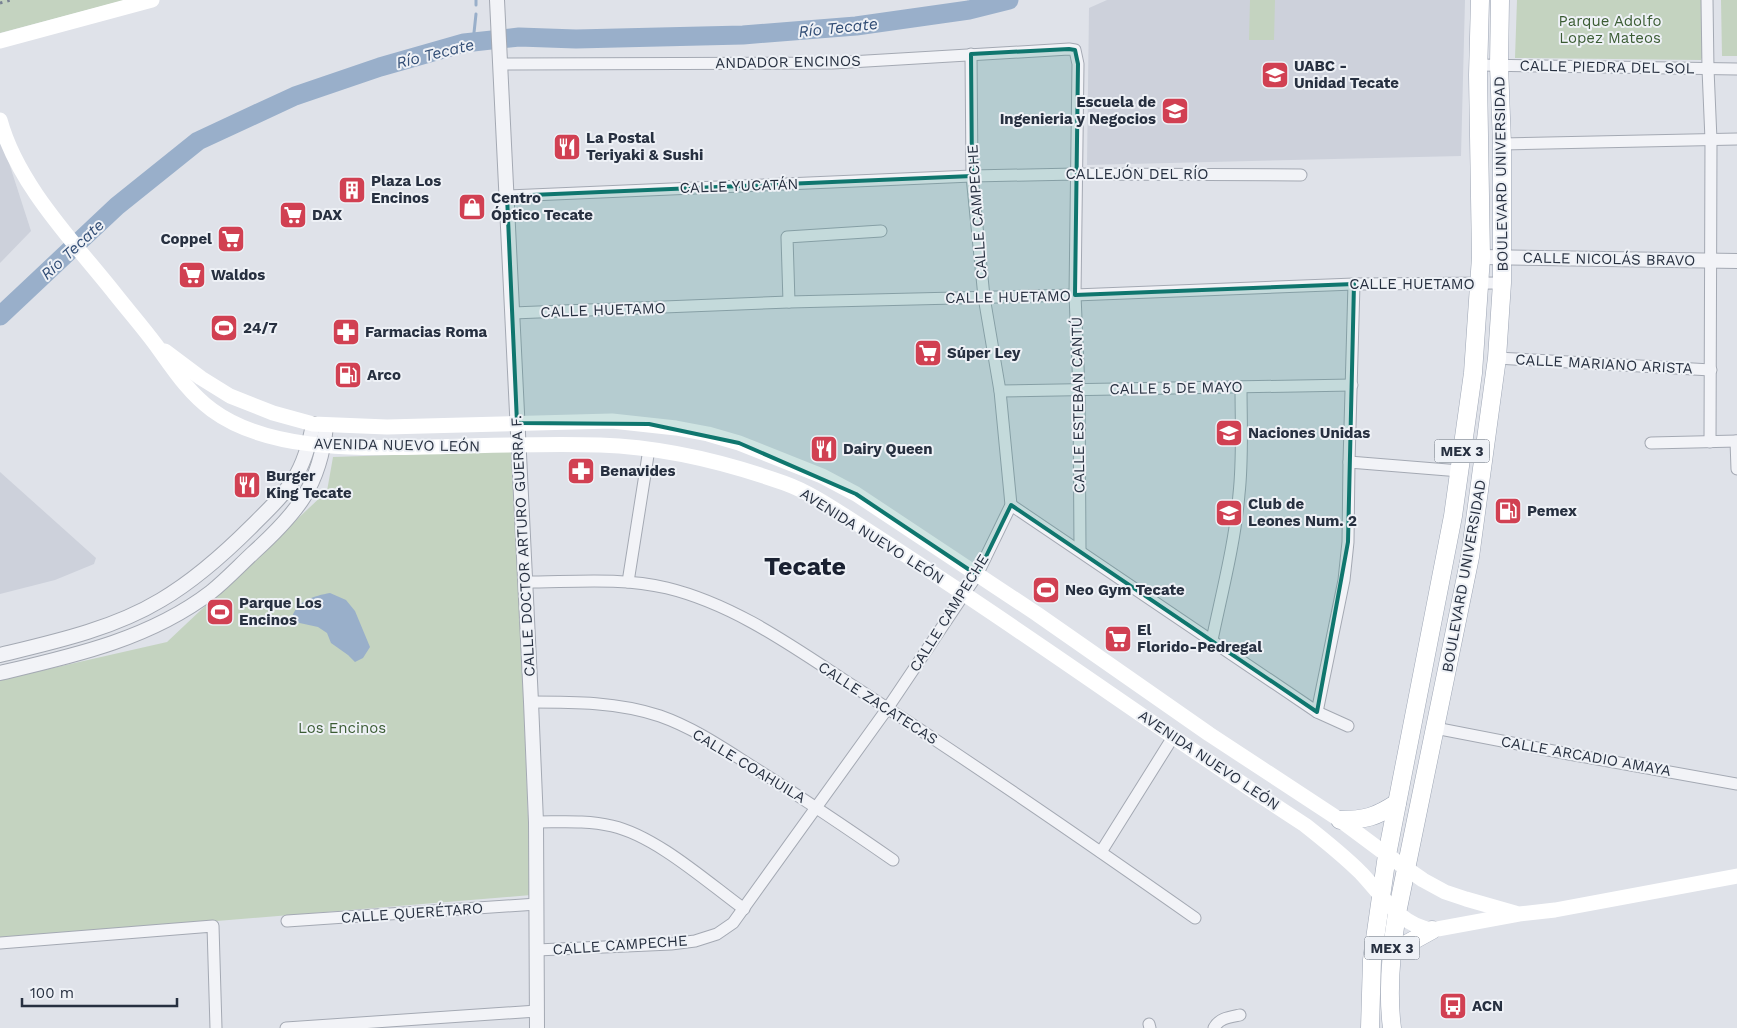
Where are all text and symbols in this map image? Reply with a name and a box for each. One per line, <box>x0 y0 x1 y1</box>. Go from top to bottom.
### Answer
park label: Parque Adolfo Lopez Mateos <box>1559 12 1661 47</box>
water label: Río Tecate <box>797 14 879 41</box>
water label: Río Tecate <box>394 35 476 72</box>
street label: ANDADOR ENCINOS <box>715 52 861 72</box>
street label: CALLE PIEDRA DEL SOL <box>1519 56 1695 78</box>
place label: UABC - Unidad Tecate <box>1294 57 1399 92</box>
school or university icon: UABC - Unidad Tecate <box>1260 60 1290 90</box>
street label: BOULEVARD UNIVERSIDAD <box>1490 76 1512 272</box>
place label: Escuela de Ingenieria y Negocios <box>1000 93 1156 128</box>
school or university icon: Escuela de Ingenieria y Negocios <box>1160 96 1190 126</box>
place label: La Postal Teriyaki & Sushi <box>586 129 703 164</box>
restaurant icon: La Postal Teriyaki & Sushi <box>552 132 582 162</box>
street label: CALLE CAMPECHE <box>963 144 991 280</box>
street label: CALLEJÓN DEL RÍO <box>1065 164 1209 183</box>
place label: Plaza Los Encinos <box>371 172 441 207</box>
building icon: Plaza Los Encinos <box>337 175 367 205</box>
street label: CALLE YUCATÁN <box>679 175 799 197</box>
place label: Centro Óptico Tecate <box>491 189 593 224</box>
shop icon: Centro Óptico Tecate <box>457 192 487 222</box>
supermarket icon: DAX <box>278 200 308 230</box>
place label: DAX <box>312 206 342 224</box>
water label: Río Tecate <box>37 215 108 284</box>
supermarket icon: Coppel <box>216 224 246 254</box>
place label: Coppel <box>160 230 212 248</box>
street label: CALLE NICOLÁS BRAVO <box>1522 248 1696 270</box>
supermarket icon: Waldos <box>177 260 207 290</box>
place label: Waldos <box>211 266 265 284</box>
street label: CALLE HUETAMO <box>1349 275 1475 293</box>
street label: CALLE HUETAMO <box>945 287 1071 307</box>
street label: CALLE HUETAMO <box>540 299 666 321</box>
sports icon: 24/7 <box>209 313 239 343</box>
street label: CALLE ESTEBAN CANTÚ <box>1067 316 1089 494</box>
pharmacy icon: Farmacias Roma <box>331 317 361 347</box>
place label: 24/7 <box>243 319 278 337</box>
place label: Farmacias Roma <box>365 323 488 341</box>
supermarket icon: Súper Ley <box>913 338 943 368</box>
place label: Súper Ley <box>947 344 1021 362</box>
street label: CALLE MARIANO ARISTA <box>1515 350 1693 378</box>
fuel station icon: Arco <box>333 360 363 390</box>
place label: Arco <box>367 366 401 384</box>
street label: CALLE 5 DE MAYO <box>1109 378 1243 398</box>
street label: CALLE DOCTOR ARTURO GUERRA F. <box>507 415 539 677</box>
school or university icon: Naciones Unidas <box>1214 418 1244 448</box>
place label: Naciones Unidas <box>1248 424 1370 442</box>
street label: AVENIDA NUEVO LEÓN <box>314 434 480 455</box>
restaurant icon: Dairy Queen <box>809 434 839 464</box>
place label: Dairy Queen <box>843 440 933 458</box>
road number: MEX 3 <box>1434 440 1490 462</box>
pharmacy icon: Benavides <box>566 456 596 486</box>
place label: Benavides <box>600 462 675 480</box>
place label: Burger King Tecate <box>266 467 352 502</box>
restaurant icon: Burger King Tecate <box>232 470 262 500</box>
street label: BOULEVARD UNIVERSIDAD <box>1438 478 1490 674</box>
street label: AVENIDA NUEVO LEÓN <box>797 483 948 588</box>
place label: Club de Leones Num. 2 <box>1248 495 1357 530</box>
fuel station icon: Pemex <box>1493 496 1523 526</box>
school or university icon: Club de Leones Num. 2 <box>1214 498 1244 528</box>
place label: Pemex <box>1527 502 1577 520</box>
street label: CALLE CAMPECHE <box>906 551 992 675</box>
district label: Tecate <box>764 552 846 581</box>
sports icon: Neo Gym Tecate <box>1031 575 1061 605</box>
place label: Neo Gym Tecate <box>1065 581 1185 599</box>
place label: Parque Los Encinos <box>239 594 322 629</box>
sports icon: Parque Los Encinos <box>205 597 235 627</box>
place label: El Florido-Pedregal <box>1137 621 1262 656</box>
supermarket icon: El Florido-Pedregal <box>1103 624 1133 654</box>
street label: CALLE ZACATECAS <box>815 658 941 748</box>
street label: AVENIDA NUEVO LEÓN <box>1135 705 1283 814</box>
park label: Los Encinos <box>298 719 386 737</box>
street label: CALLE COAHUILA <box>689 725 809 807</box>
street label: CALLE ARCADIO AMAYA <box>1500 732 1673 780</box>
street label: CALLE QUERÉTARO <box>340 899 484 927</box>
street label: CALLE CAMPECHE <box>552 931 688 959</box>
road number: MEX 3 <box>1364 936 1420 960</box>
scale bar <box>22 976 178 1008</box>
text: 100 m <box>30 984 74 1002</box>
bus stop icon: ACN <box>1438 991 1468 1021</box>
place label: ACN <box>1472 997 1503 1015</box>

